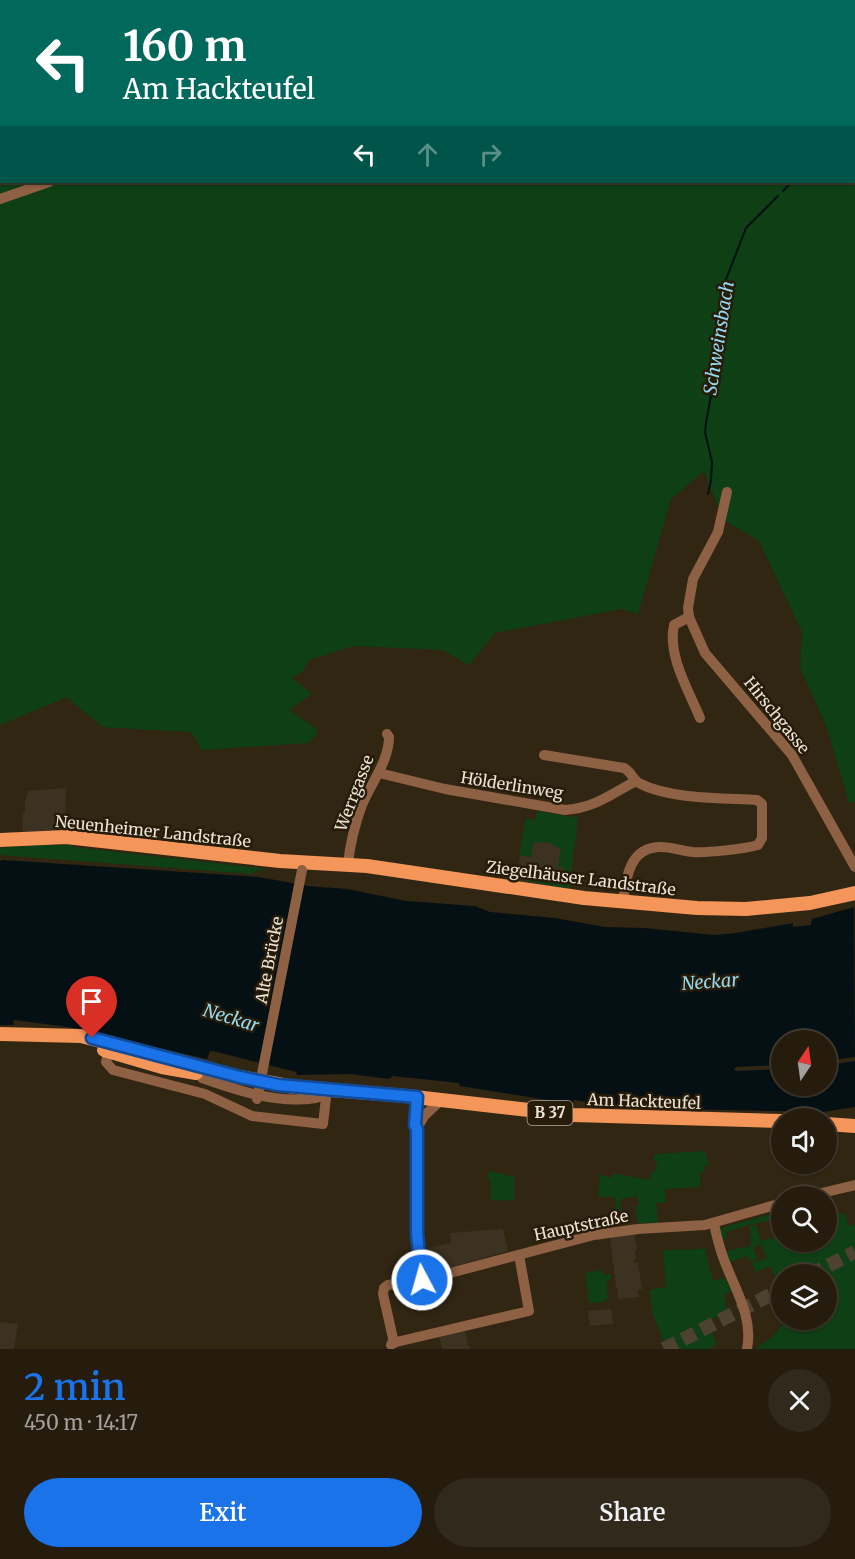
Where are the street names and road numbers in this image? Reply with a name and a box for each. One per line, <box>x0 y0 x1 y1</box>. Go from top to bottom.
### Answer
street label: Hirschgasse <box>740 672 814 758</box>
street label: Werrgasse <box>330 752 378 835</box>
street label: Hölderlinweg <box>459 767 565 803</box>
street label: Neuenheimer Landstraße <box>54 811 252 851</box>
street label: Ziegelhäuser Landstraße <box>485 856 677 900</box>
street label: Alte Brücke <box>251 915 287 1006</box>
street label: Am Hackteufel <box>586 1089 701 1113</box>
road number: B 37 <box>528 1101 572 1125</box>
street label: Hauptstraße <box>532 1205 630 1245</box>

